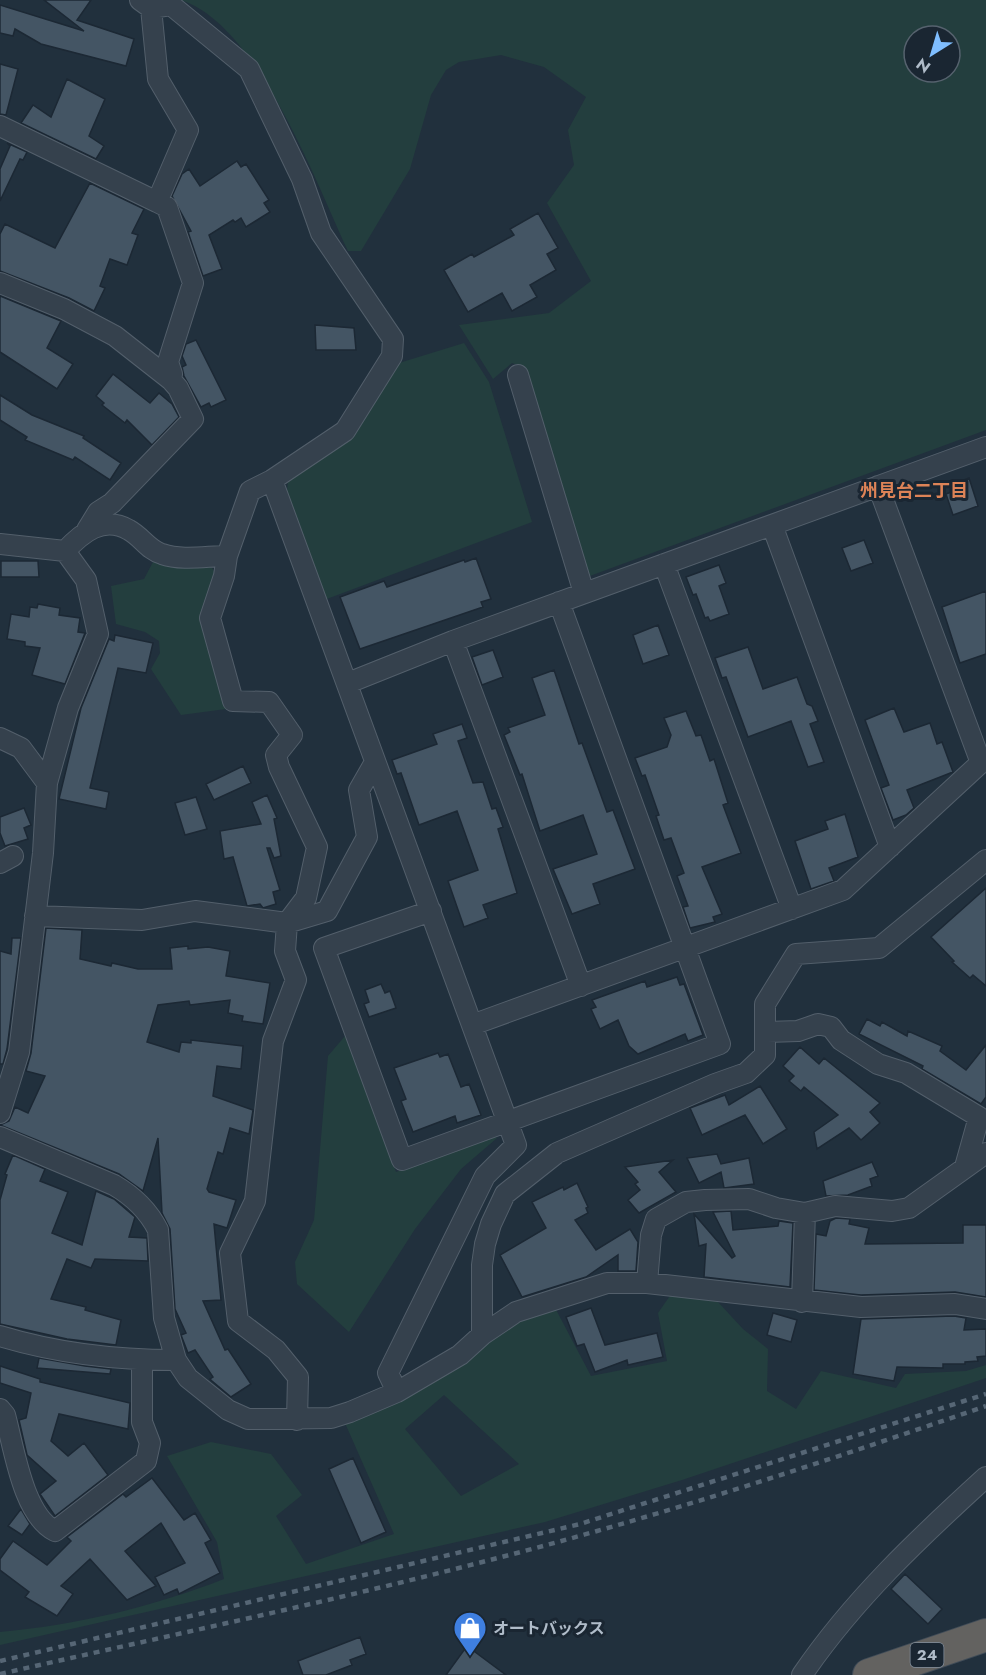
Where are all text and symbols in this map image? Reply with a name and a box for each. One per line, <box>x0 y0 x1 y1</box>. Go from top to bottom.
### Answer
north arrow <box>902 24 962 84</box>
text: N <box>911 53 935 79</box>
district label: 州見台二丁目 <box>860 478 968 504</box>
shop icon: オートバックス <box>452 1610 488 1657</box>
place label: オートバックス <box>493 1617 605 1640</box>
road number: 24 <box>910 1643 944 1667</box>

